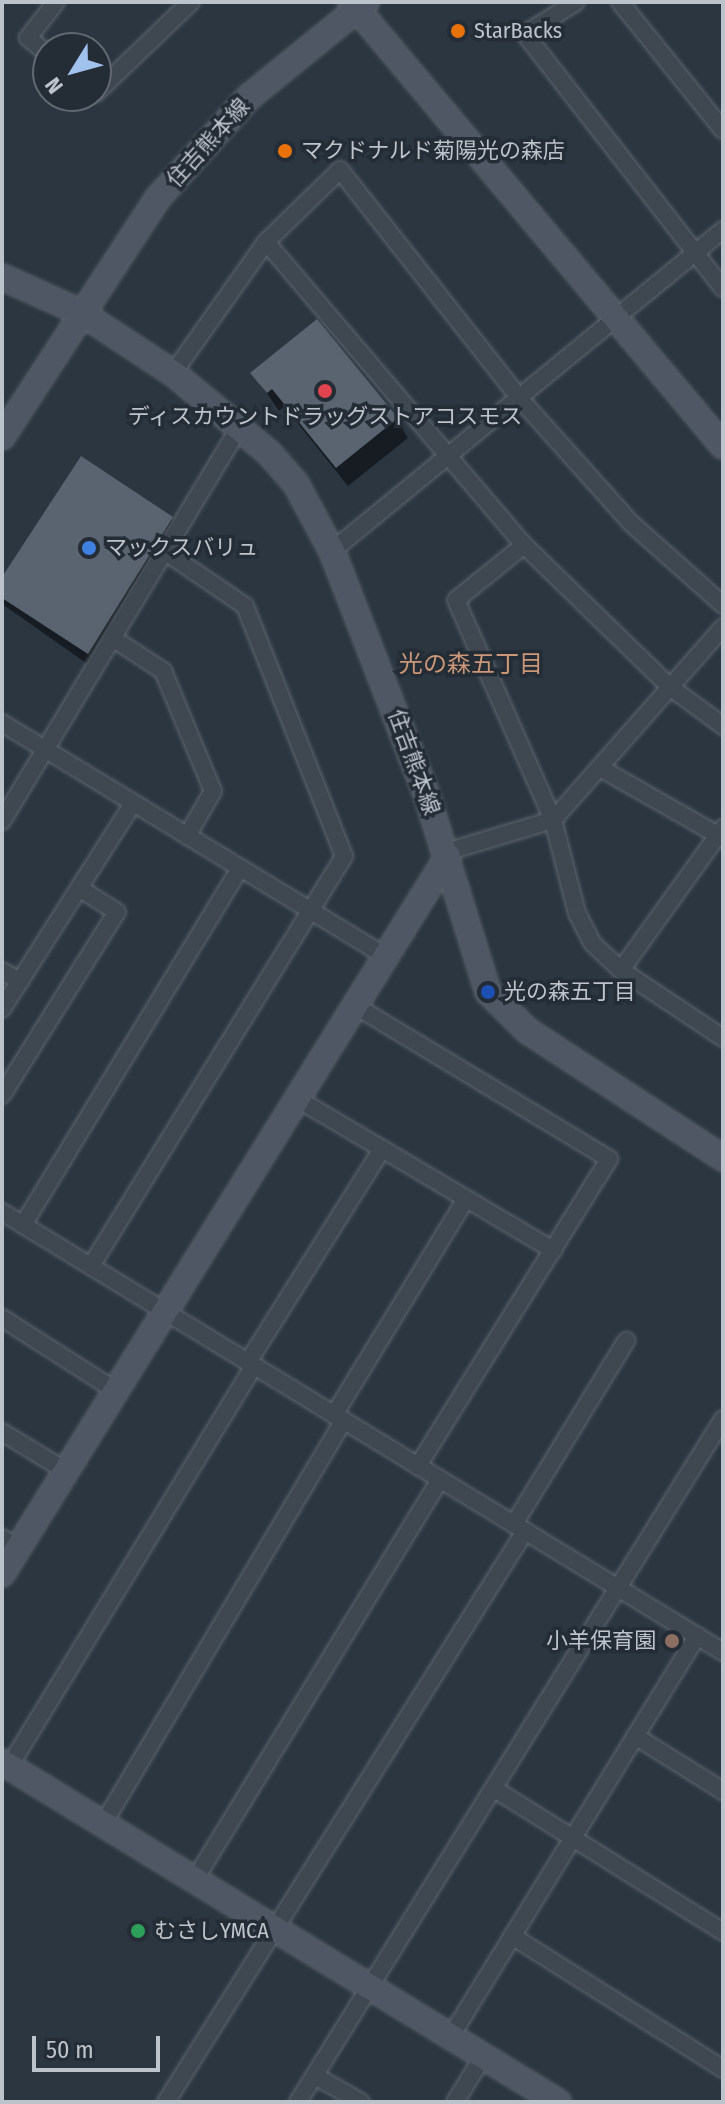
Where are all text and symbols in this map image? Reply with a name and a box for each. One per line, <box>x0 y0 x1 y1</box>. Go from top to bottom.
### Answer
place label: StarBacks <box>474 18 562 44</box>
marker: StarBacks <box>449 22 467 40</box>
north arrow <box>32 32 112 112</box>
text: N <box>39 72 69 99</box>
street label: 住吉熊本線 <box>161 93 255 193</box>
place label: マクドナルド菊陽光の森店 <box>301 138 565 164</box>
marker: マクドナルド菊陽光の森店 <box>276 142 294 160</box>
marker: ディスカウントドラッグストアコスモス <box>316 382 334 400</box>
place label: ディスカウントドラッグストアコスモス <box>127 404 523 430</box>
place label: マックスバリュ <box>105 535 259 561</box>
marker: マックスバリュ <box>80 539 98 557</box>
district label: 光の森五丁目 <box>399 651 543 679</box>
street label: 住吉熊本線 <box>383 706 445 818</box>
place label: 光の森五丁目 <box>504 979 636 1005</box>
marker: 光の森五丁目 <box>479 983 497 1001</box>
place label: 小羊保育園 <box>546 1628 656 1654</box>
marker: 小羊保育園 <box>663 1632 681 1650</box>
place label: むさしYMCA <box>154 1918 269 1944</box>
marker: むさしYMCA <box>129 1922 147 1940</box>
scale bar <box>36 2020 164 2070</box>
text: 50 m <box>46 2036 94 2064</box>

